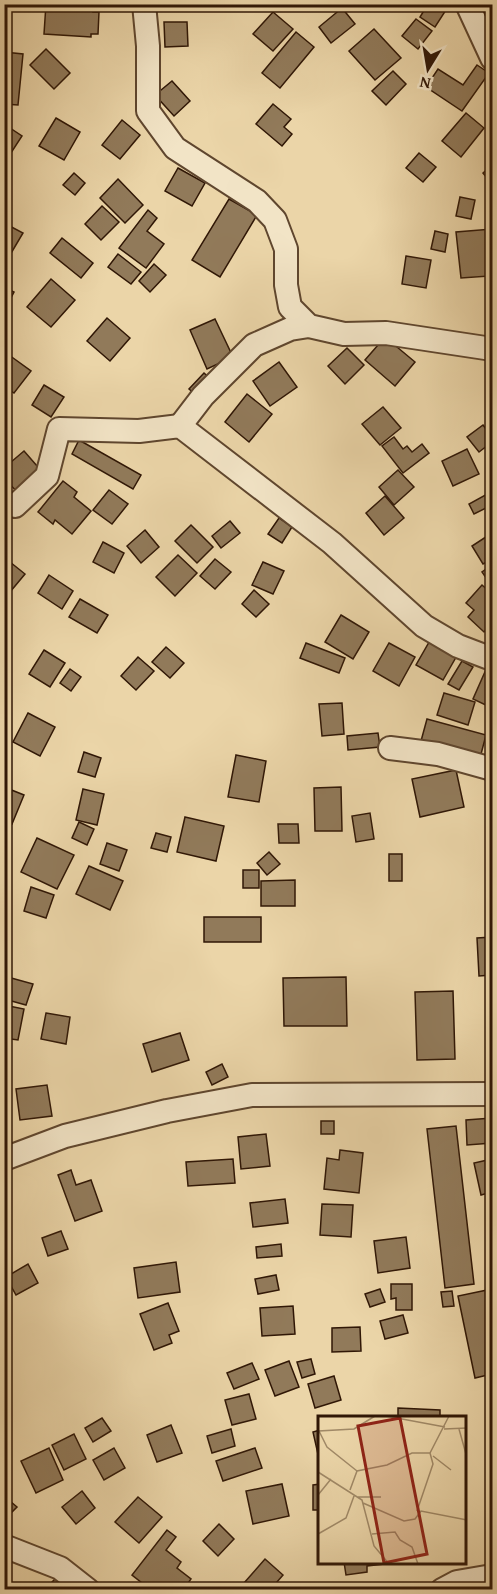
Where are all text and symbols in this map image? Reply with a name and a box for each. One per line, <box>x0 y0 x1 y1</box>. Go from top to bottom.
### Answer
north arrow <box>398 39 458 99</box>
text: N <box>417 71 433 97</box>
inset map <box>318 1416 467 1564</box>

